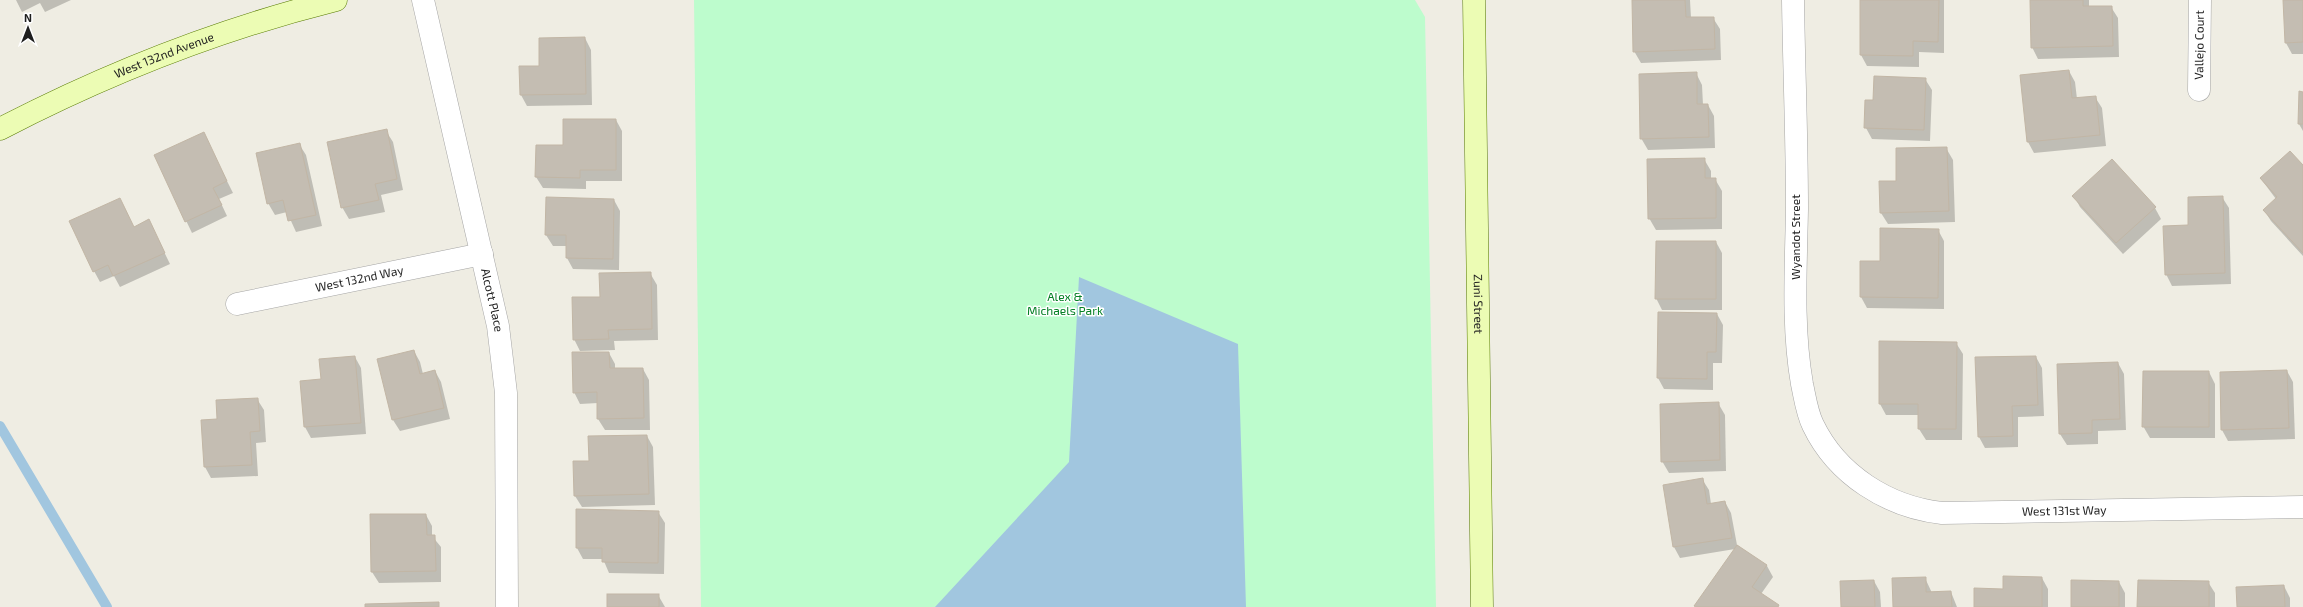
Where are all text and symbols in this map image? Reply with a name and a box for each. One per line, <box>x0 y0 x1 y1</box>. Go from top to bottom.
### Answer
north arrow <box>8 8 48 48</box>
street label: Vallejo Court <box>2191 10 2206 80</box>
text: N <box>24 11 32 24</box>
street label: West 132nd Avenue <box>112 29 216 80</box>
street label: Wyandot Street <box>1788 194 1802 280</box>
street label: West 132nd Way <box>314 262 405 294</box>
street label: Alcott Place <box>479 267 507 333</box>
street label: Zuni Street <box>1472 274 1486 334</box>
park label: Alex & Michaels Park <box>1027 289 1103 317</box>
street label: West 131st Way <box>2022 502 2107 518</box>

